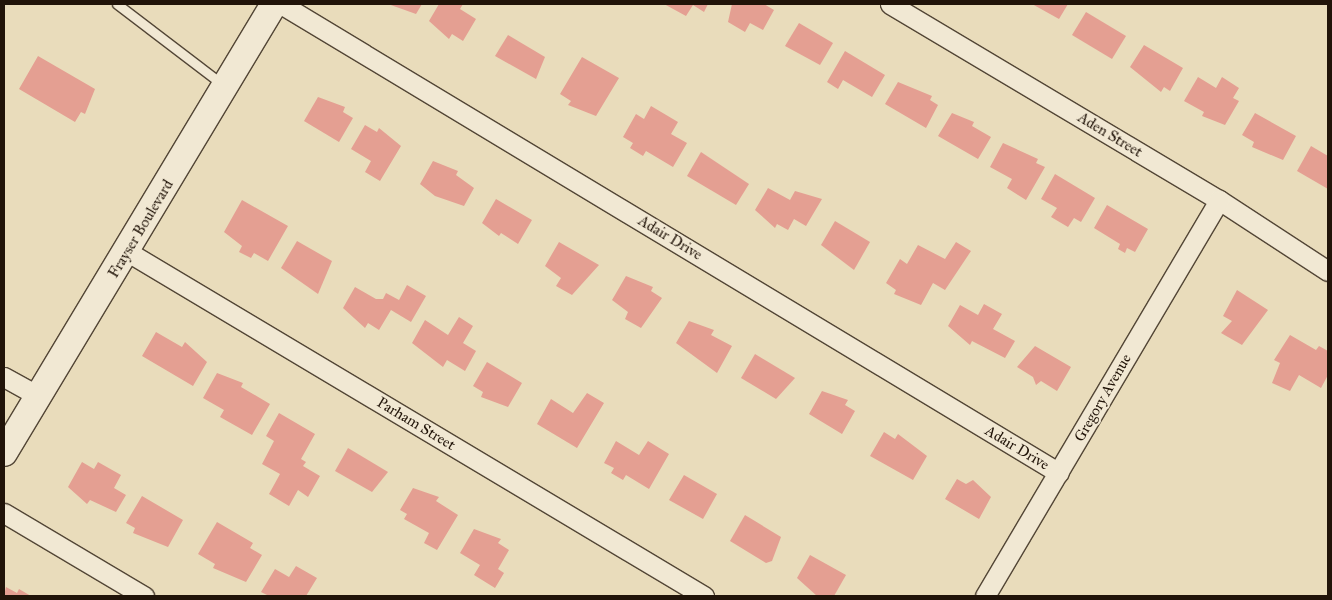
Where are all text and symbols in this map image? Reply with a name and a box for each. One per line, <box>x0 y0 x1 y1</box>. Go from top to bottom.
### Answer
street label: Aden Street <box>1074 109 1146 161</box>
street label: Frayser Boulevard <box>105 177 177 281</box>
street label: Adair Drive <box>635 212 705 264</box>
street label: Gregory Avenue <box>1071 351 1135 445</box>
street label: Parham Street <box>374 394 458 454</box>
street label: Adair Drive <box>982 422 1052 474</box>

